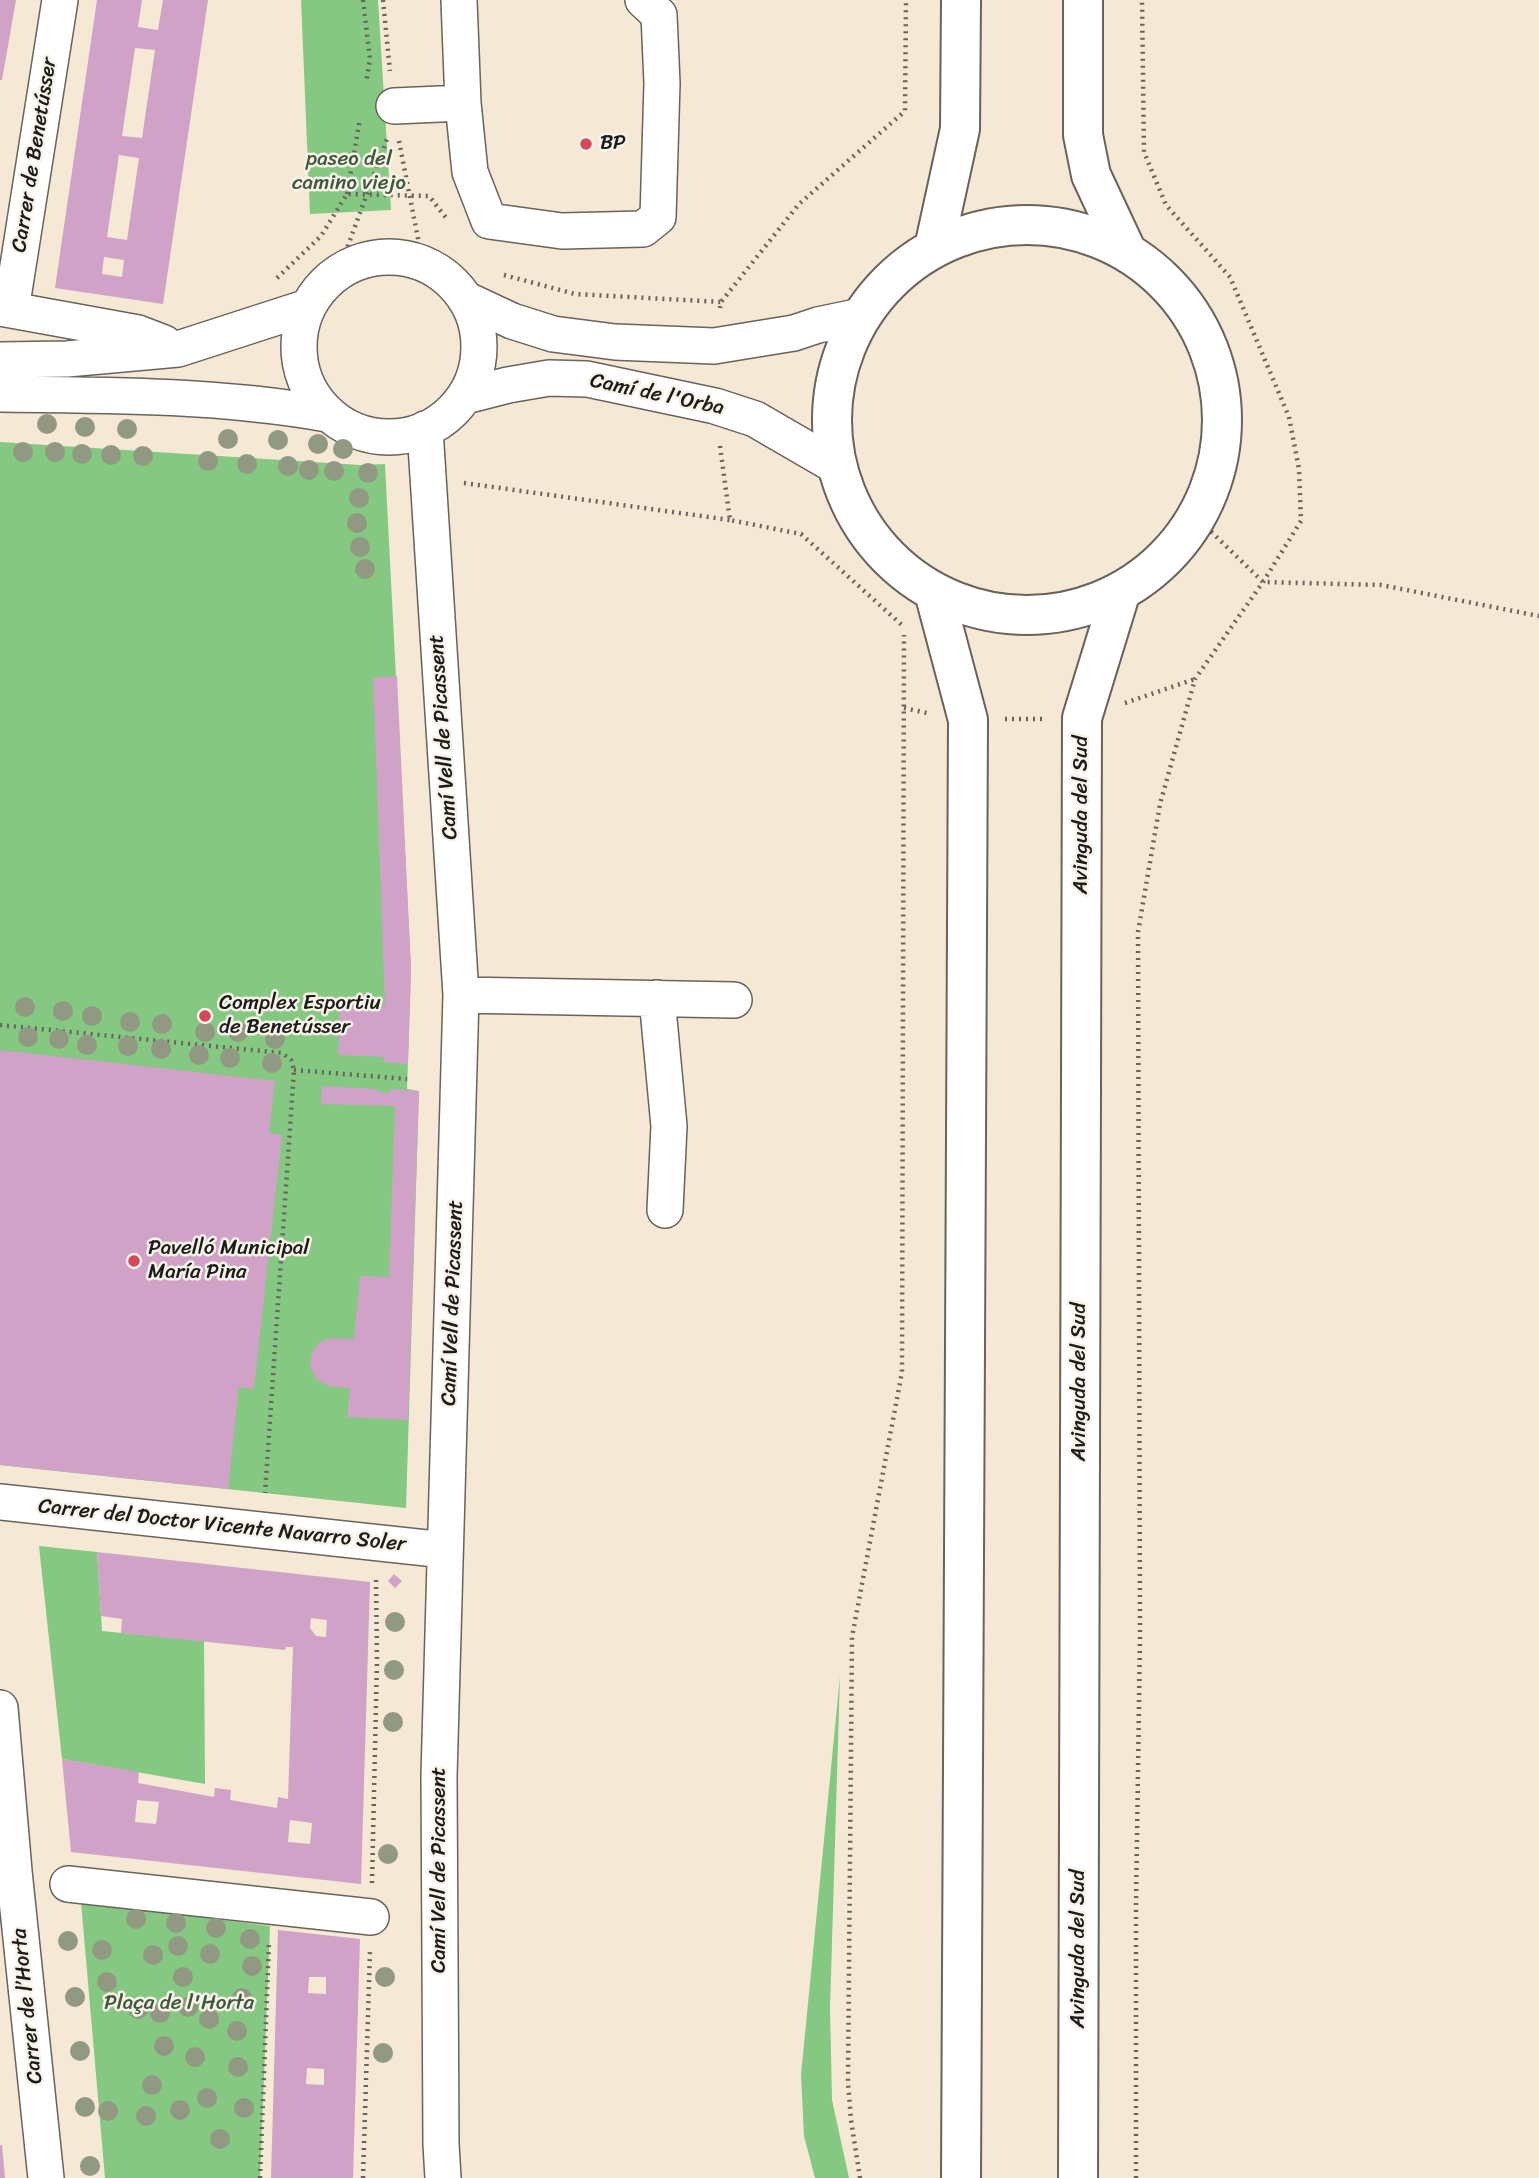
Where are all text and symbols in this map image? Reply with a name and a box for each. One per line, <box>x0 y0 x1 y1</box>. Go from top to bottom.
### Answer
street label: Carrer de Benetússer <box>7 56 63 254</box>
place label: BP <box>600 131 626 157</box>
marker: BP <box>578 136 594 152</box>
park label: paseo del camino viejo <box>292 147 406 197</box>
street label: Camí de l'Orba <box>588 369 726 421</box>
street label: Camí Vell de Picassent <box>424 633 464 841</box>
street label: Avinguda del Sud <box>1069 736 1095 894</box>
place label: Complex Esportiu de Benetússer <box>219 991 381 1041</box>
marker: Complex Esportiu de Benetússer <box>197 1008 213 1024</box>
street label: Camí Vell de Picassent <box>437 1200 469 1406</box>
place label: Pavelló Municipal María Pina <box>148 1236 309 1286</box>
marker: Pavelló Municipal María Pina <box>126 1253 142 1269</box>
street label: Avinguda del Sud <box>1067 1303 1093 1461</box>
street label: Carrer del Doctor Vicente Navarro Soler <box>37 1494 407 1558</box>
street label: Camí Vell de Picassent <box>427 1767 453 1973</box>
street label: Avinguda del Sud <box>1066 1870 1092 2028</box>
street label: Carrer de l’Horta <box>7 1927 49 2085</box>
park label: Plaça de l'Horta <box>104 1991 254 2017</box>

